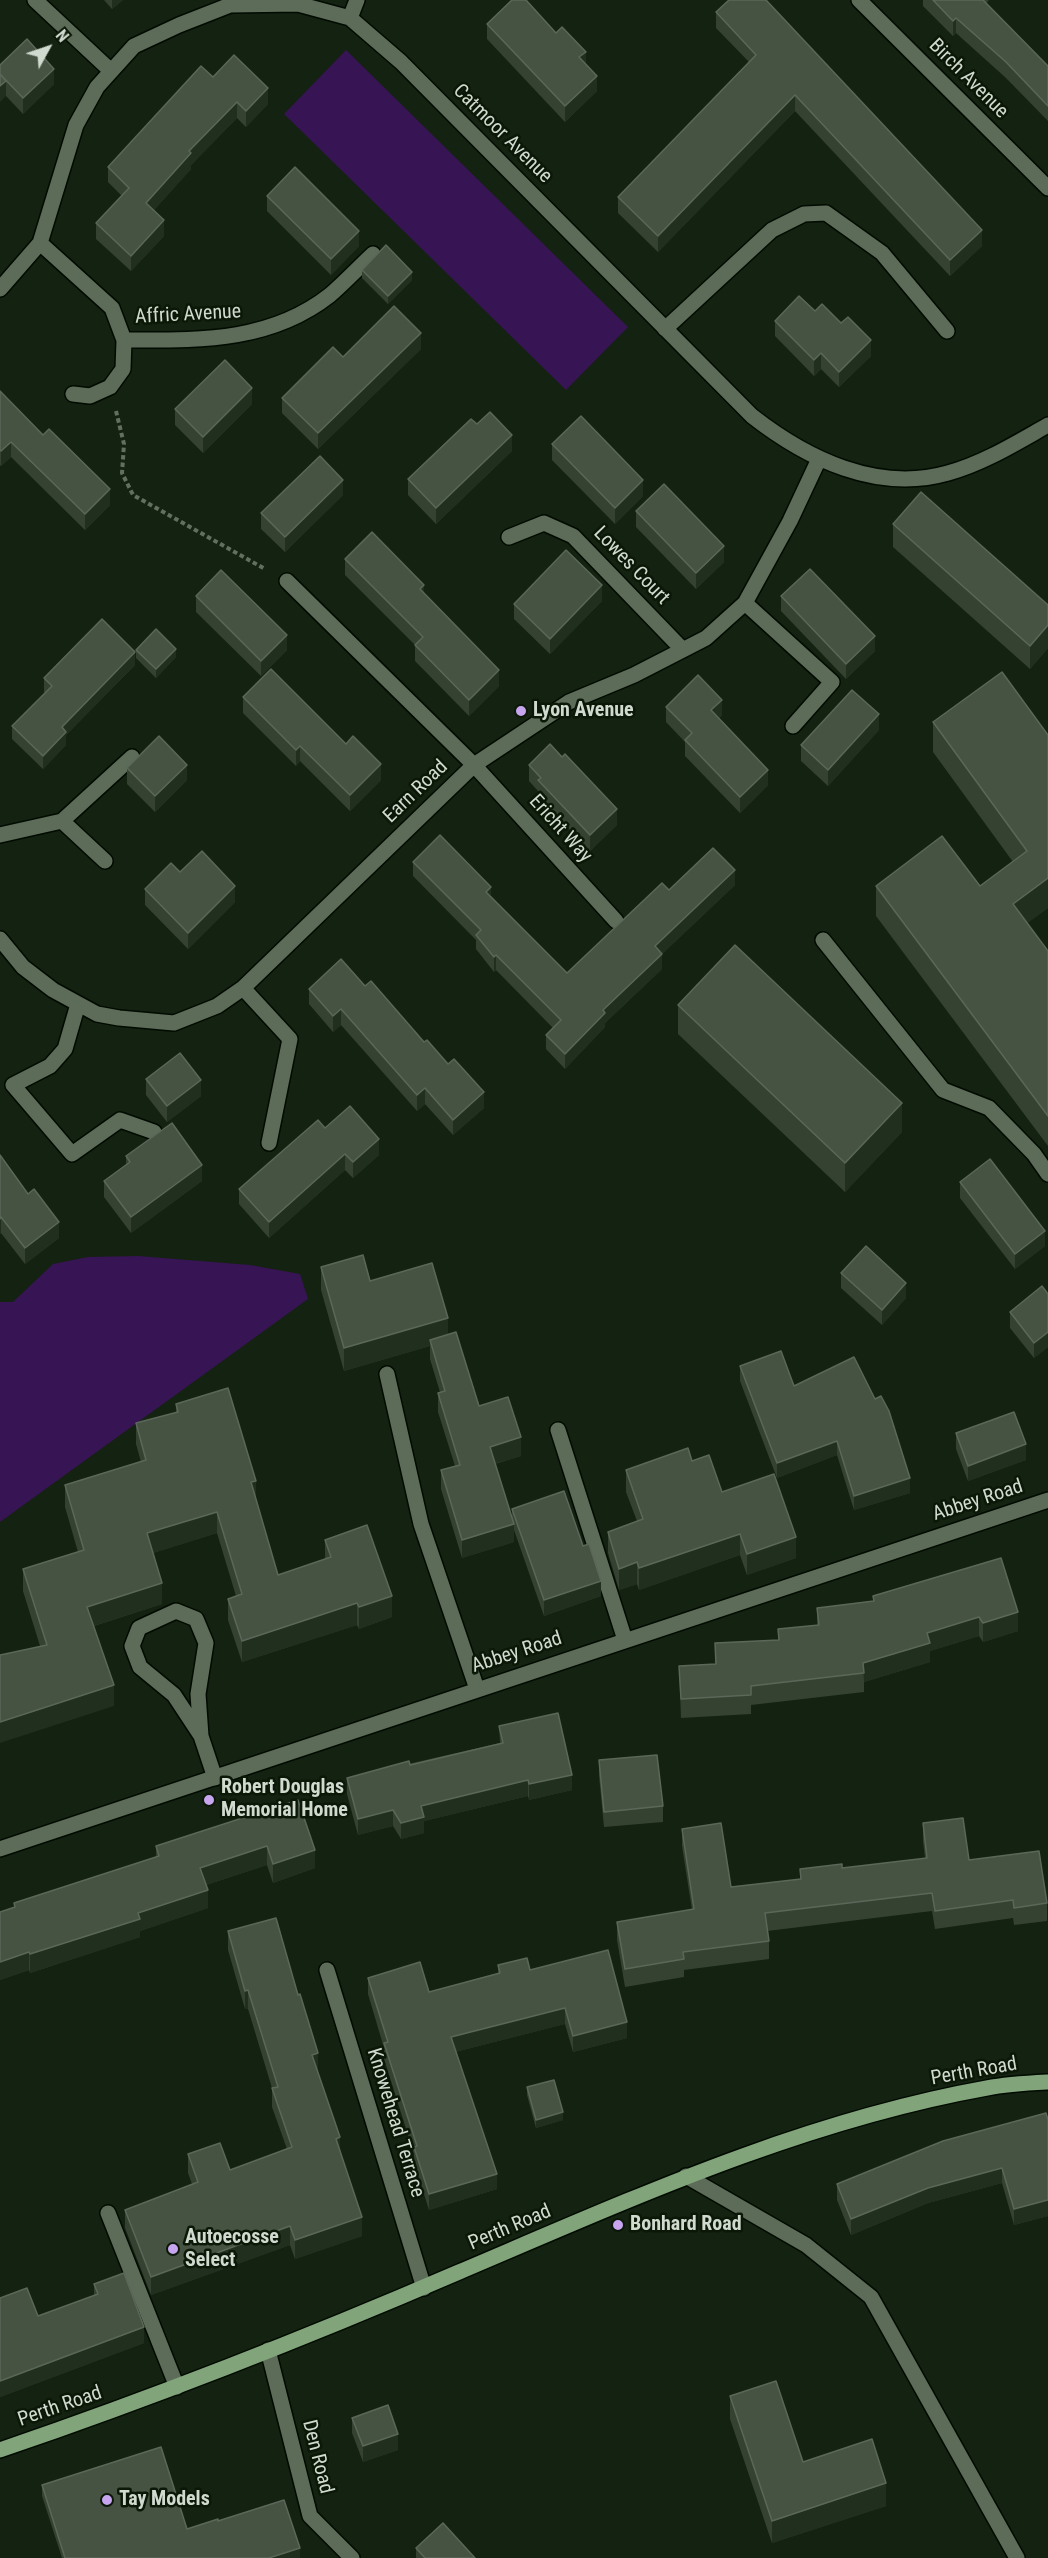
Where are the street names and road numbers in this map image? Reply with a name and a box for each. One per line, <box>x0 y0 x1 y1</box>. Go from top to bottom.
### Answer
street label: Birch Avenue <box>923 34 1013 124</box>
street label: Catmoor Avenue <box>447 79 557 189</box>
street label: Affric Avenue <box>134 300 242 330</box>
street label: Lowes Court <box>588 522 674 610</box>
street label: Earn Road <box>379 756 453 828</box>
street label: Ericht Way <box>523 790 597 868</box>
street label: Abbey Road <box>930 1475 1026 1527</box>
street label: Abbey Road <box>469 1627 565 1679</box>
street label: Knowehead Terrace <box>361 2046 429 2200</box>
street label: Perth Road <box>929 2053 1019 2091</box>
street label: Perth Road <box>465 2200 555 2256</box>
street label: Perth Road <box>15 2381 105 2433</box>
street label: Den Road <box>296 2418 338 2496</box>

